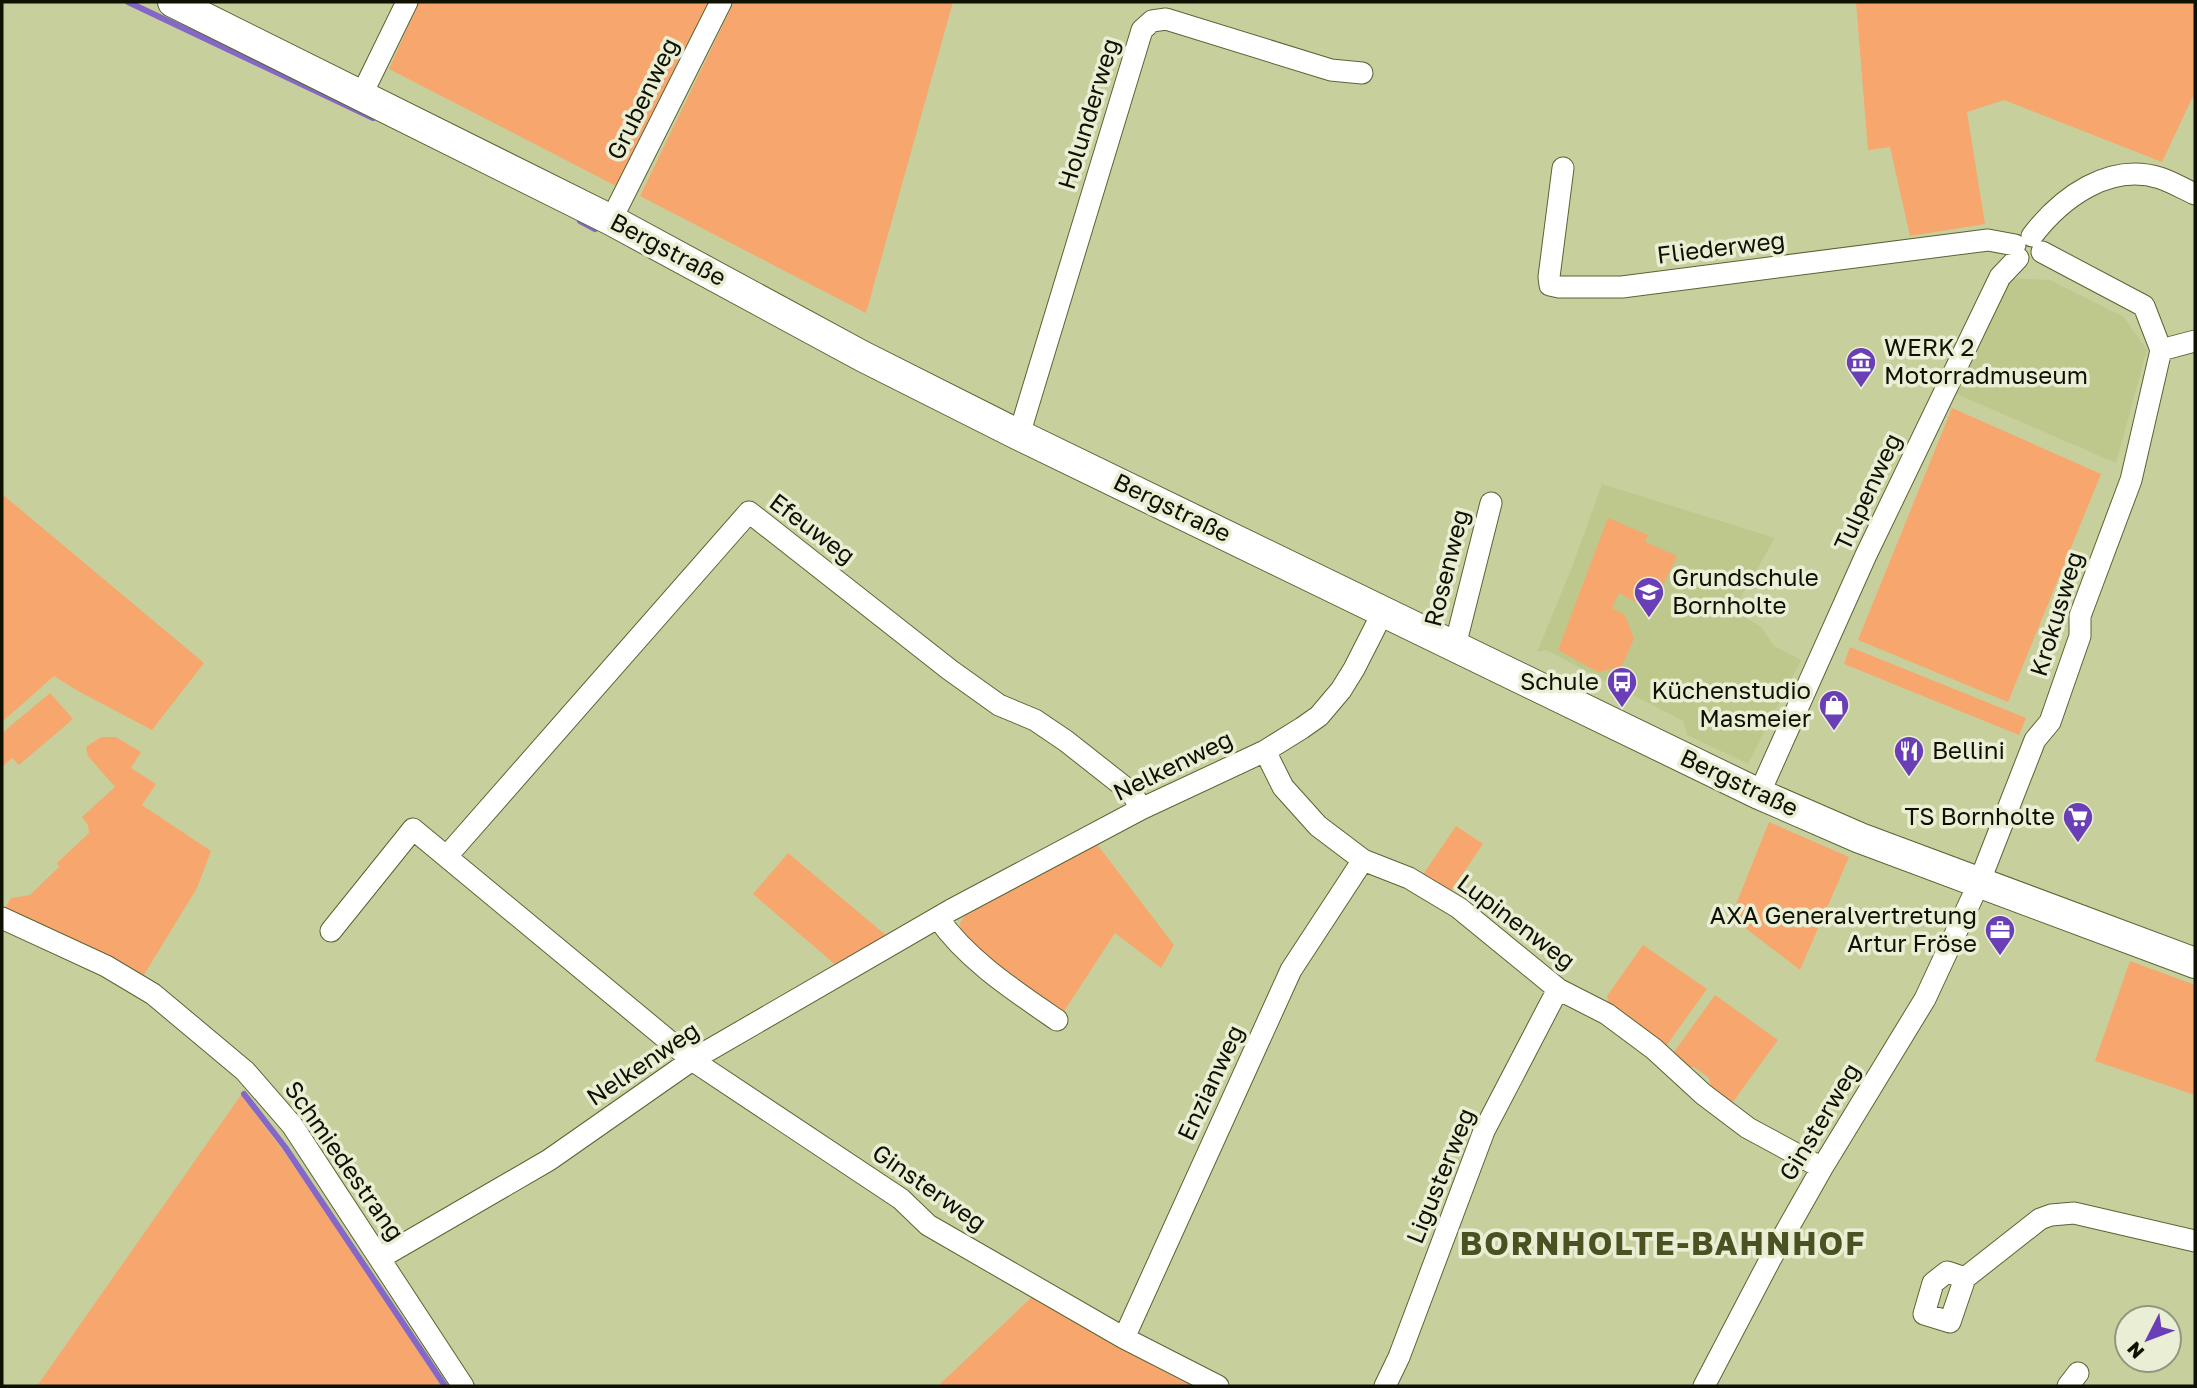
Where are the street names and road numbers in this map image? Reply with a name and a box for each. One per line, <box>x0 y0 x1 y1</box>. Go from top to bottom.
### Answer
street label: Grubenweg <box>600 33 684 164</box>
street label: Holunderweg <box>1051 35 1124 192</box>
street label: Bergstraße <box>606 206 731 291</box>
street label: Fliederweg <box>1655 224 1786 269</box>
street label: Tulpenweg <box>1827 428 1906 555</box>
street label: Bergstraße <box>1109 466 1236 547</box>
street label: Efeuweg <box>764 486 861 569</box>
street label: Rosenweg <box>1417 506 1474 629</box>
street label: Krokusweg <box>2023 548 2088 679</box>
street label: Nelkenweg <box>1108 723 1237 806</box>
street label: Bergstraße <box>1676 742 1803 822</box>
street label: Lupinenweg <box>1452 867 1582 975</box>
street label: Nelkenweg <box>580 1015 704 1111</box>
street label: Enzianweg <box>1170 1020 1249 1145</box>
street label: Ginsterweg <box>1772 1057 1865 1185</box>
street label: Schmiedestrang <box>279 1075 411 1245</box>
street label: Ligusterweg <box>1399 1104 1480 1247</box>
street label: Ginsterweg <box>867 1137 992 1237</box>

